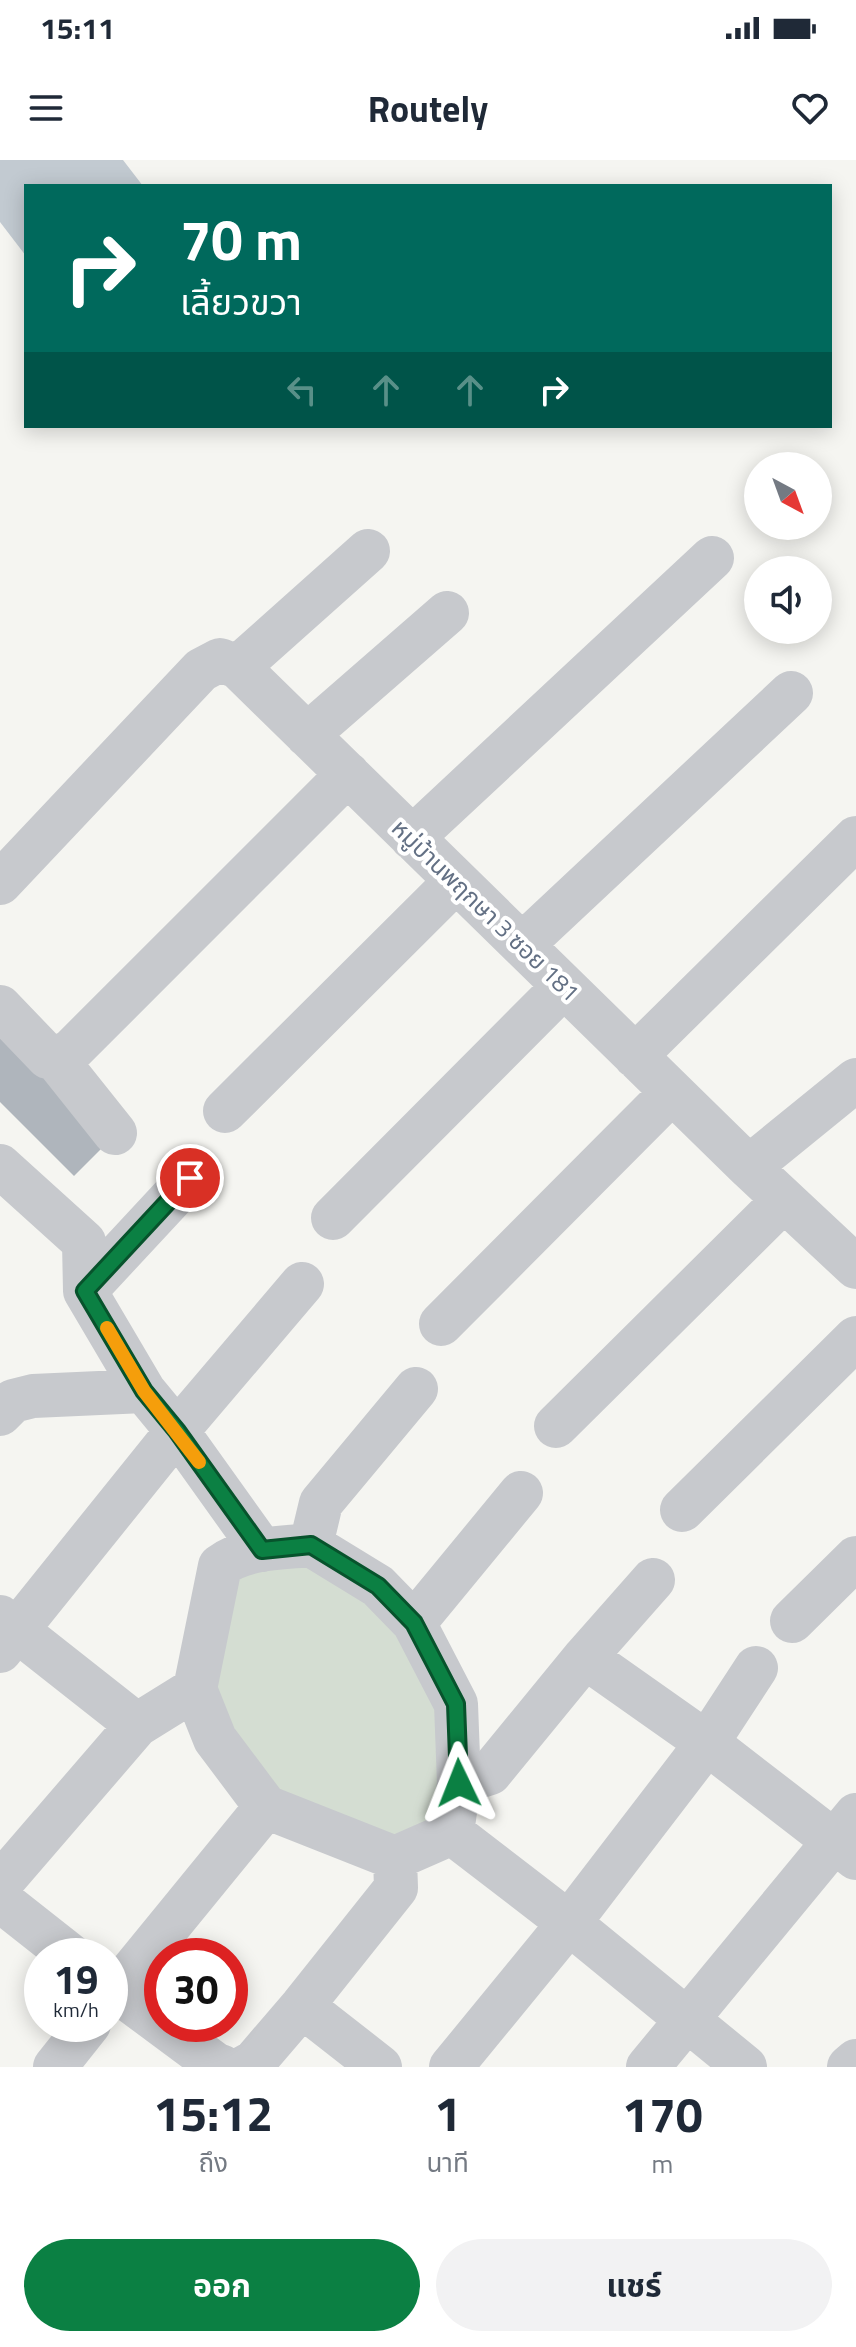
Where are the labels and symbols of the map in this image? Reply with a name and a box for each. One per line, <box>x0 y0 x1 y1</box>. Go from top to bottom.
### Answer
north arrow <box>744 452 832 540</box>
street label: หมู่บ้านพฤกษา 3 ซอย 181 <box>384 810 588 1010</box>
pin <box>156 1144 224 1212</box>
position arrow <box>417 1741 501 1825</box>
speed limit sign: 30 <box>144 1938 248 2042</box>

